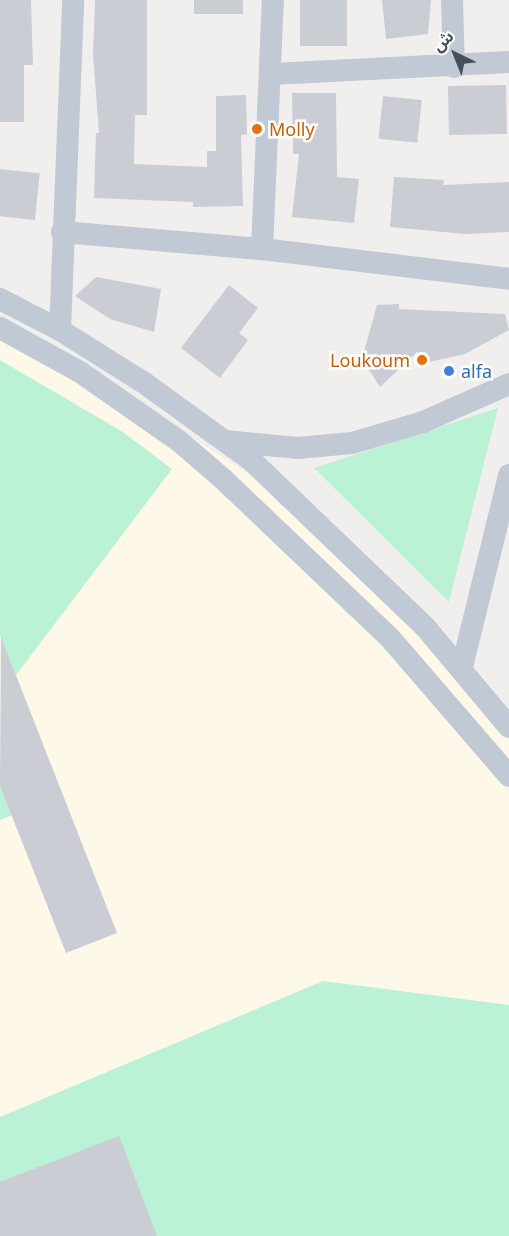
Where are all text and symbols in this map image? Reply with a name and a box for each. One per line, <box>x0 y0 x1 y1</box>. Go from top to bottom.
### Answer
north arrow <box>425 24 485 84</box>
text: ش <box>427 25 458 56</box>
place label: Molly <box>269 118 315 140</box>
marker: Molly <box>250 122 264 136</box>
place label: Loukoum <box>330 349 410 371</box>
marker: Loukoum <box>415 353 429 367</box>
place label: alfa <box>461 360 492 382</box>
marker: alfa <box>442 364 456 378</box>

